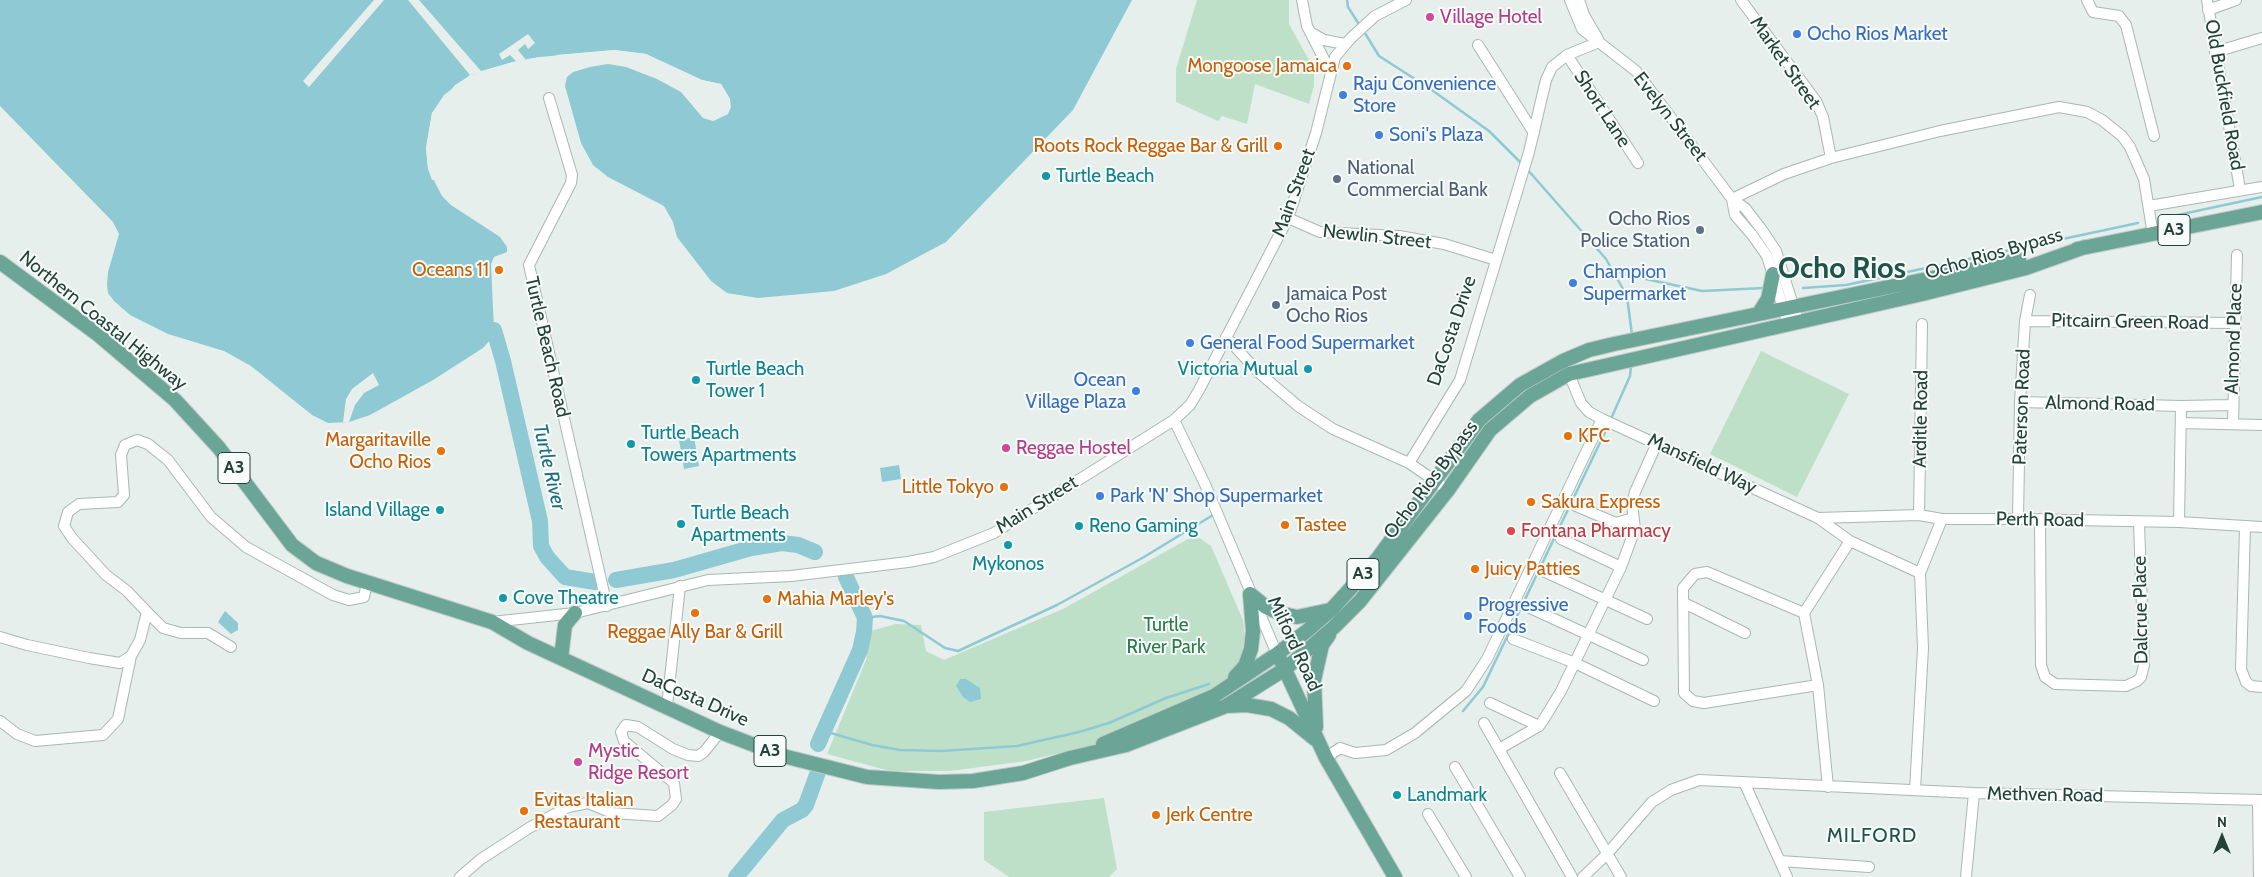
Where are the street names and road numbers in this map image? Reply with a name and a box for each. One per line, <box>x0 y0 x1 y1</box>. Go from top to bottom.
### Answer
street label: Market Street <box>1745 12 1825 114</box>
street label: Old Buckfield Road <box>2200 18 2248 172</box>
street label: Short Lane <box>1569 66 1635 152</box>
street label: Evelyn Street <box>1628 68 1712 166</box>
street label: Main Street <box>1268 146 1320 240</box>
road number: A3 <box>2158 214 2190 246</box>
street label: Newlin Street <box>1322 220 1432 254</box>
street label: Ocho Rios Bypass <box>1923 223 2065 285</box>
street label: Northern Coastal Highway <box>15 246 191 396</box>
street label: DaCosta Drive <box>1423 273 1481 389</box>
street label: Turtle Beach Road <box>520 274 574 420</box>
street label: Almond Place <box>2221 283 2247 395</box>
street label: Pitcairn Green Road <box>2051 309 2209 335</box>
street label: Paterson Road <box>2009 349 2035 465</box>
street label: Arditle Road <box>1909 370 1933 468</box>
street label: Almond Road <box>2045 392 2155 416</box>
street label: Ocho Rios Bypass <box>1379 416 1483 544</box>
street label: Mansfield Way <box>1644 429 1760 499</box>
road number: A3 <box>218 452 250 483</box>
street label: Main Street <box>992 471 1082 539</box>
street label: Perth Road <box>1996 508 2084 532</box>
street label: Dalcrue Place <box>2129 556 2153 664</box>
road number: A3 <box>1347 558 1379 590</box>
street label: Milford Road <box>1262 593 1326 695</box>
street label: DaCosta Drive <box>638 664 752 732</box>
road number: A3 <box>754 736 786 766</box>
street label: Methven Road <box>1987 783 2103 807</box>

